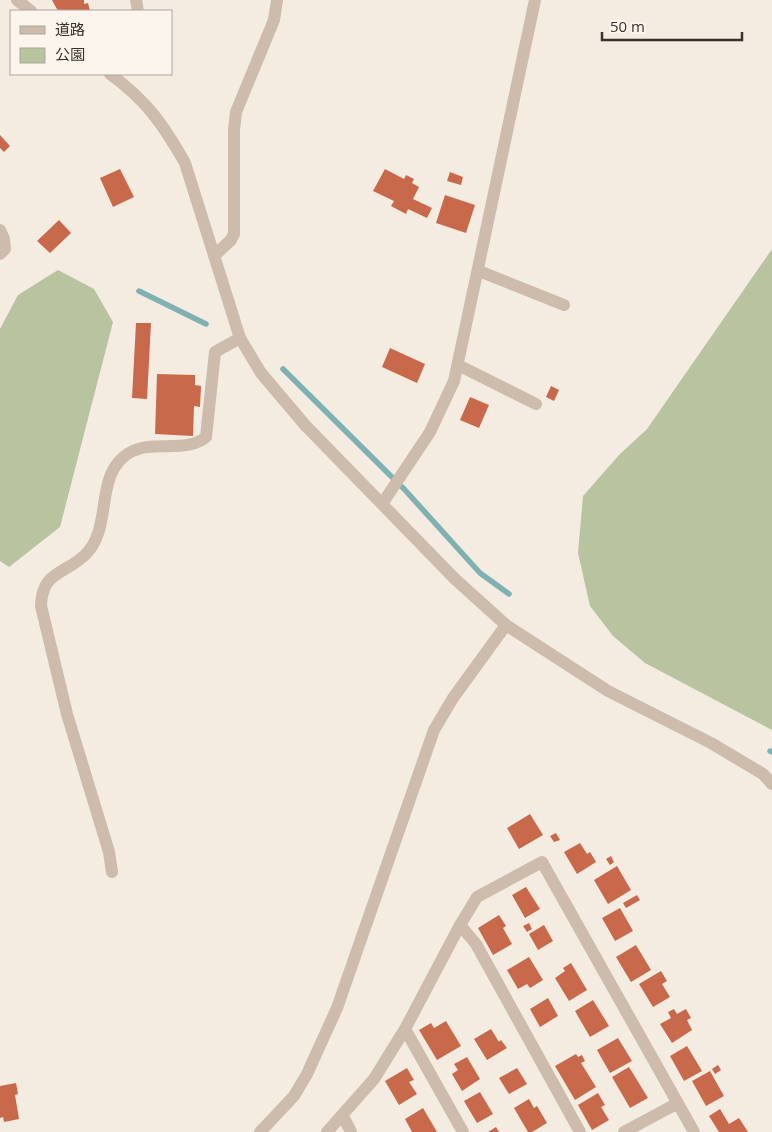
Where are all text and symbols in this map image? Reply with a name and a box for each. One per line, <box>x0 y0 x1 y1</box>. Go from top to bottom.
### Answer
legend <box>10 10 172 75</box>
scale bar <box>602 10 742 42</box>
text: 50 m <box>610 16 645 36</box>
text: 道路 <box>55 19 85 39</box>
text: 公園 <box>55 44 85 64</box>

